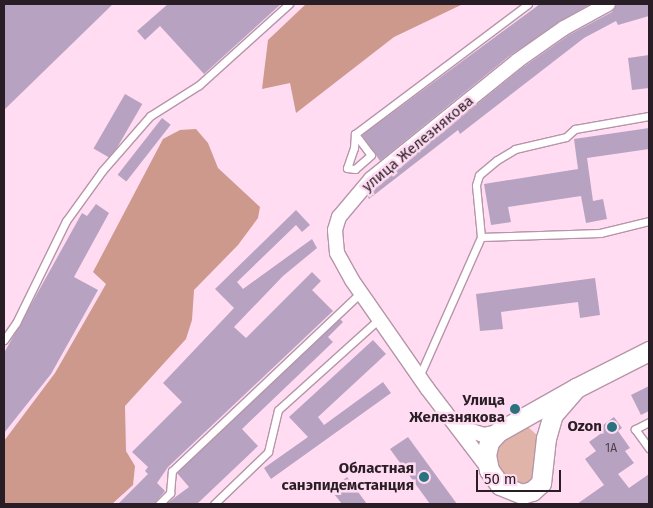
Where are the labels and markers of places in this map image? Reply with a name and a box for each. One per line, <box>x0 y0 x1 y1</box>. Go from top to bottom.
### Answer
place label: Улица Железнякова <box>409 391 505 426</box>
marker: Улица Железнякова <box>509 403 521 415</box>
place label: Ozon <box>568 418 602 436</box>
marker: Ozon <box>606 421 618 433</box>
place label: Областная санэпидемстанция <box>282 459 414 494</box>
marker: Областная санэпидемстанция <box>418 471 430 483</box>

